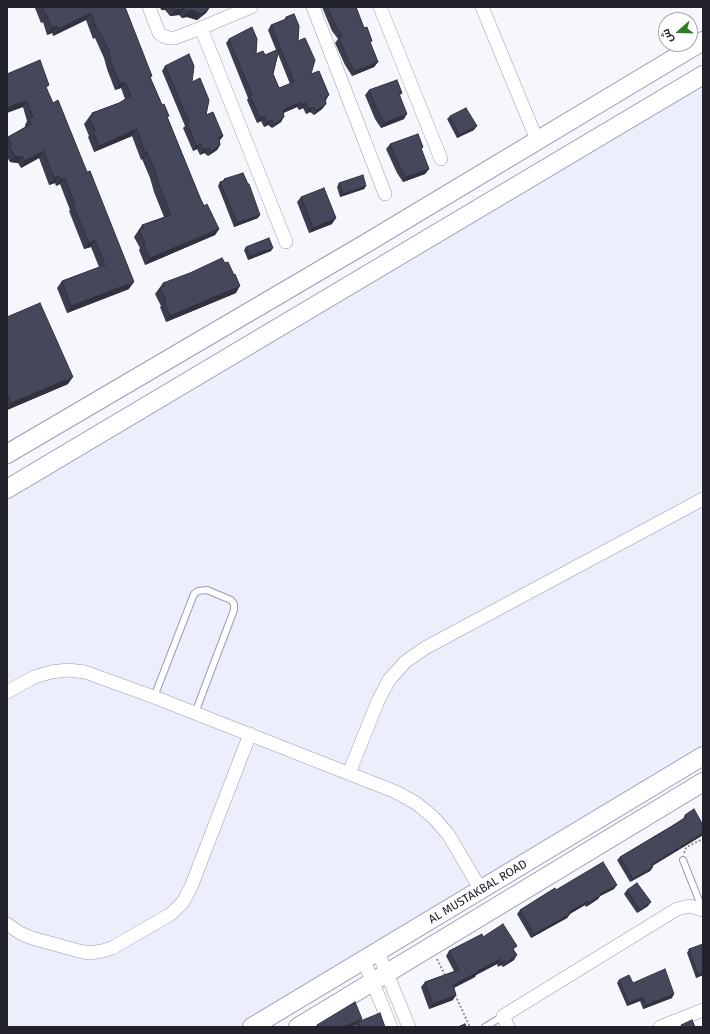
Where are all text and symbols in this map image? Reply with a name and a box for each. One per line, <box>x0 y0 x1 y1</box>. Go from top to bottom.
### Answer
north arrow <box>658 12 698 52</box>
text: ش <box>659 27 676 45</box>
street label: AL MUSTAKBAL ROAD <box>426 857 530 927</box>

